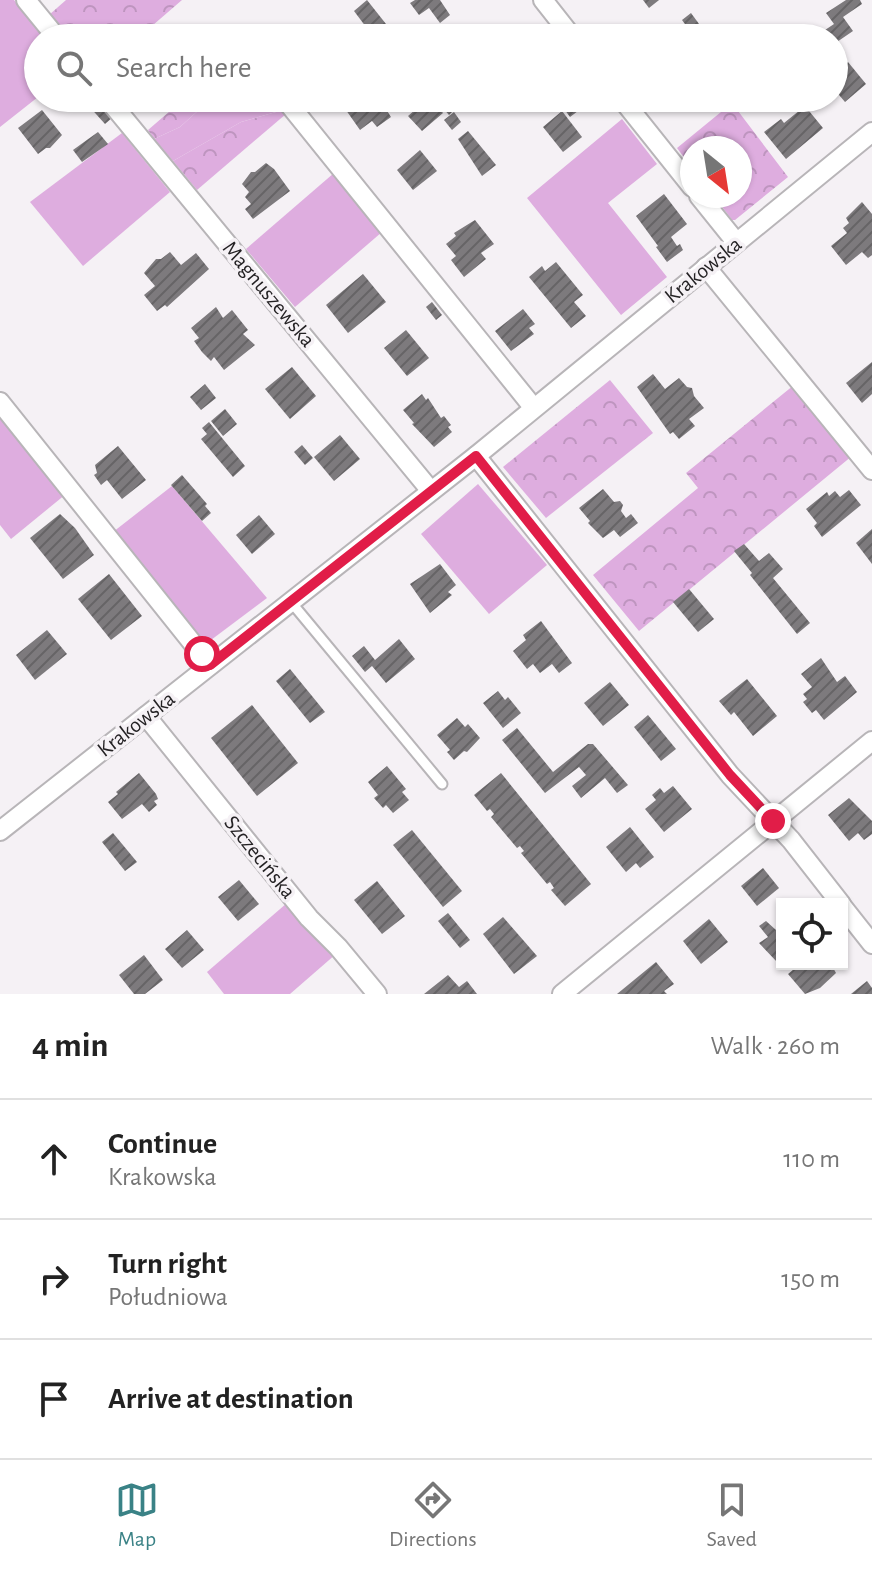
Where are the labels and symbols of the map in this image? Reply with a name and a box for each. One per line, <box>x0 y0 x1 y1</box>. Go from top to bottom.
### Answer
north arrow <box>680 136 752 208</box>
street label: Krakowska <box>660 233 746 307</box>
street label: Magnuszewska <box>219 237 319 351</box>
route start <box>184 636 220 672</box>
street label: Krakowska <box>93 687 179 761</box>
route end <box>755 803 791 839</box>
street label: Szczecińska <box>220 811 300 903</box>

